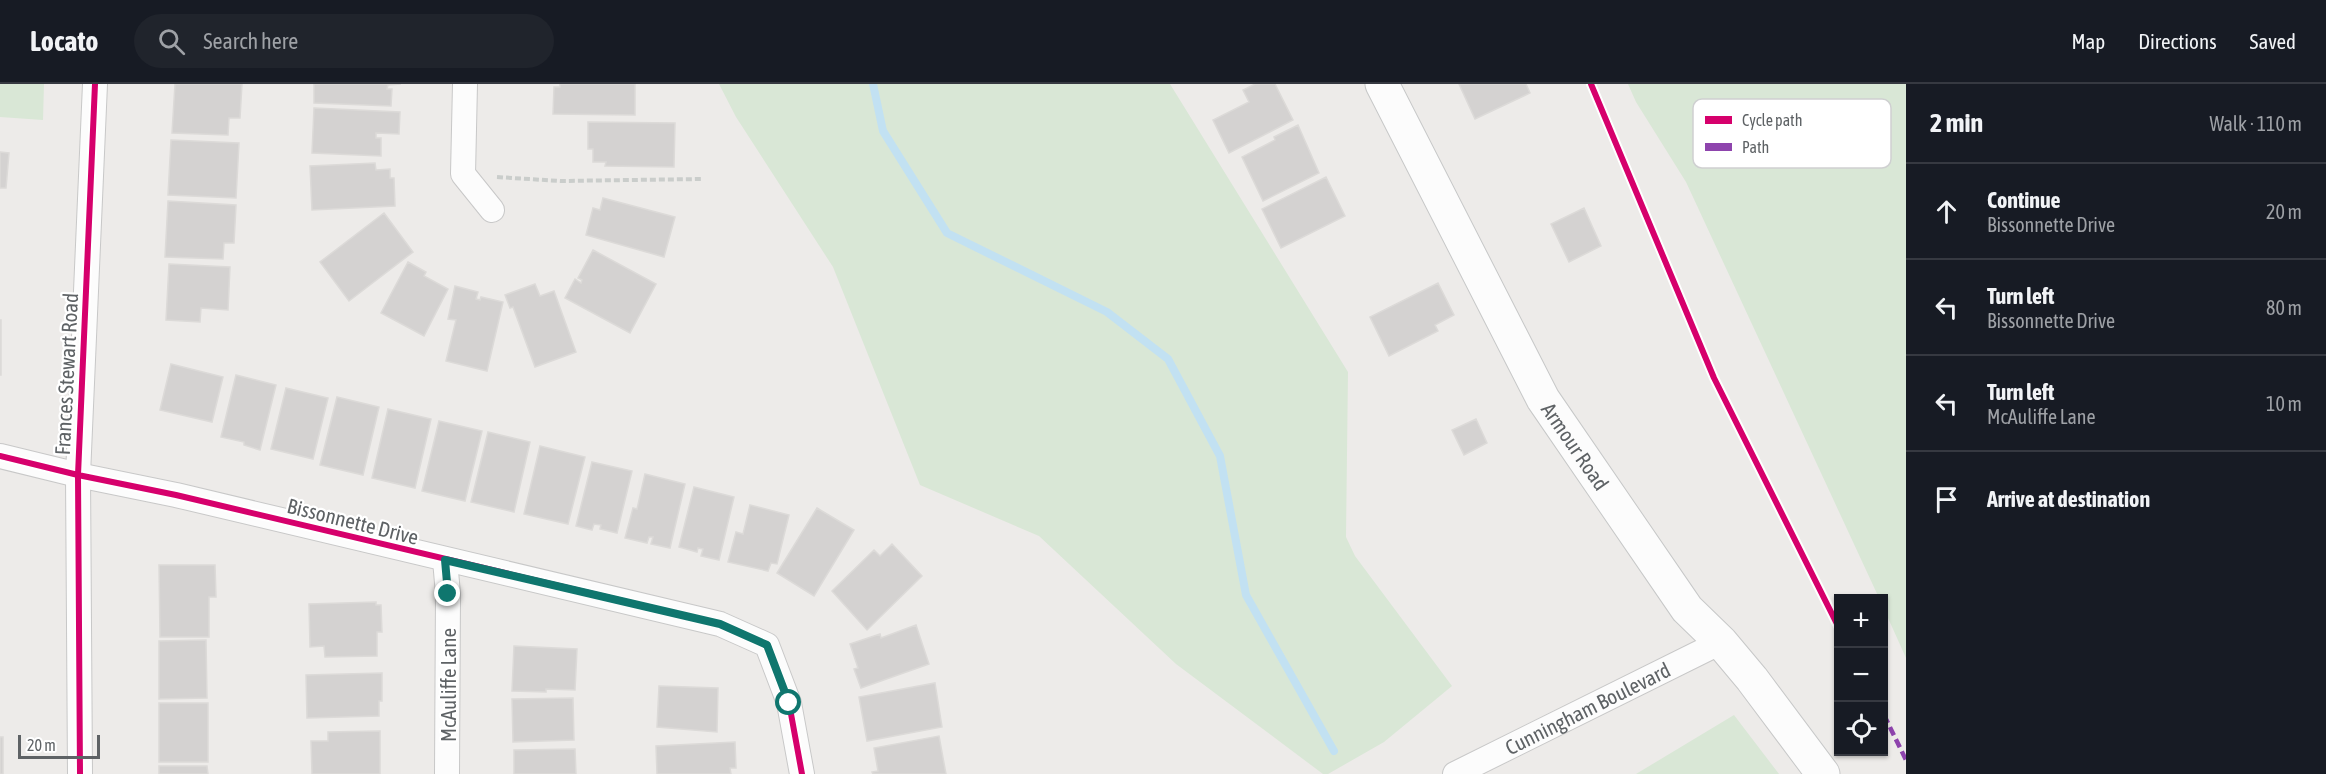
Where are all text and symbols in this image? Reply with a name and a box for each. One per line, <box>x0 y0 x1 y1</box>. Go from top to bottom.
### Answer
search box <box>134 14 554 68</box>
text: Locato <box>30 25 98 57</box>
icon: search <box>155 25 188 58</box>
text: Search here <box>203 28 298 54</box>
text: Map <box>2071 29 2105 53</box>
text: Directions <box>2138 29 2217 53</box>
text: Saved <box>2250 29 2296 53</box>
legend <box>1693 99 1891 168</box>
text: 2 min <box>1930 108 1983 138</box>
text: Cycle path <box>1742 111 1802 130</box>
text: Walk · 110 m <box>2210 112 2302 135</box>
text: Path <box>1742 138 1769 156</box>
text: Continue <box>1987 187 2061 213</box>
icon: ahead <box>1930 195 1963 228</box>
text: 20 m <box>2266 200 2302 223</box>
text: Bissonnette Drive <box>1987 213 2115 236</box>
text: Turn left <box>1987 283 2054 309</box>
icon: left <box>1930 291 1963 324</box>
street label: Frances Stewart Road <box>50 292 82 456</box>
text: 80 m <box>2266 296 2302 319</box>
text: Bissonnette Drive <box>1987 309 2115 332</box>
text: Turn left <box>1987 379 2054 405</box>
icon: left <box>1930 387 1963 420</box>
text: 10 m <box>2266 392 2302 415</box>
street label: Armour Road <box>1537 398 1614 495</box>
text: McAuliffe Lane <box>1987 405 2096 428</box>
icon: arrive <box>1930 483 1963 516</box>
text: Arrive at destination <box>1987 486 2150 512</box>
street label: Bissonnette Drive <box>285 493 421 549</box>
route end <box>434 580 460 606</box>
map controls <box>1834 594 1888 756</box>
button: + <box>1834 594 1888 648</box>
street label: McAuliffe Lane <box>436 628 460 742</box>
button: − <box>1834 648 1888 702</box>
street label: Cunningham Boulevard <box>1501 657 1674 759</box>
route start <box>775 689 801 715</box>
button: locate <box>1834 702 1888 756</box>
scale bar <box>18 732 100 760</box>
text: 20 m <box>27 736 56 754</box>

